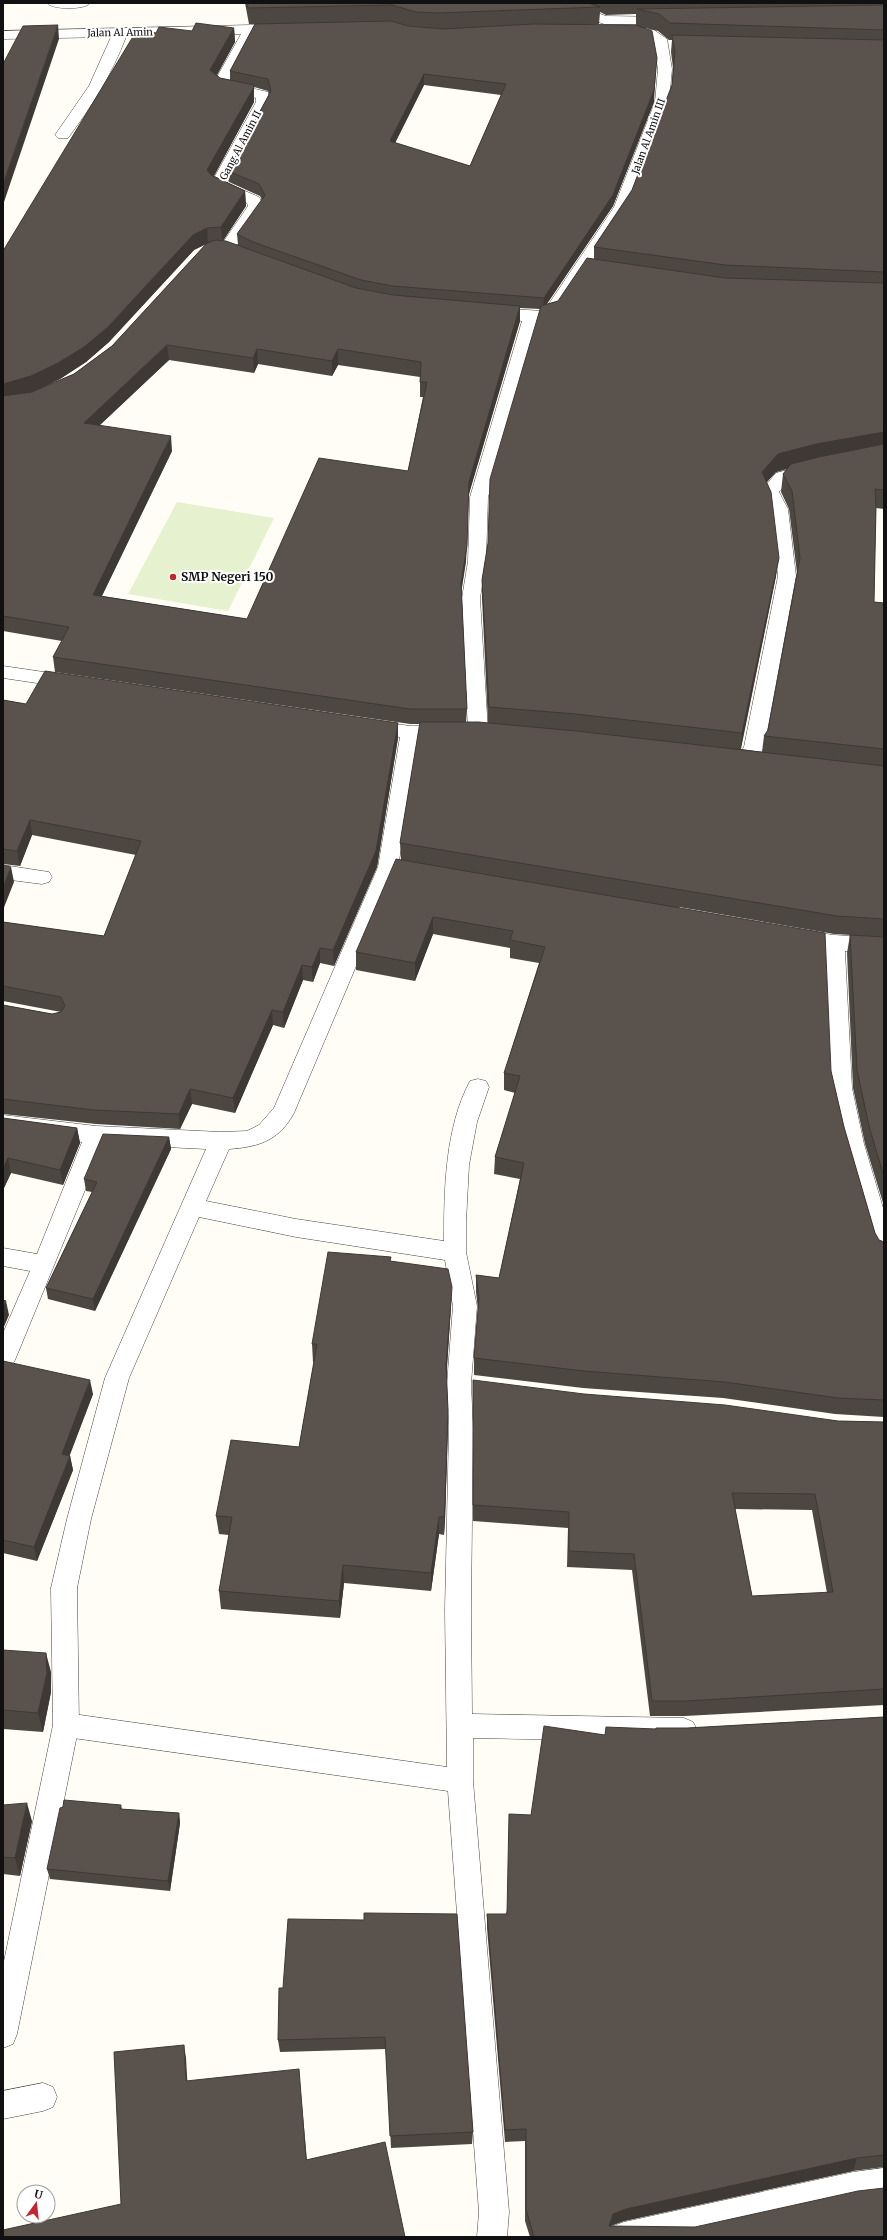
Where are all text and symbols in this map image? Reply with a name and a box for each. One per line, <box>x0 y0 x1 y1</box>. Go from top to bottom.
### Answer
street label: Jalan Al Amin <box>86 25 153 40</box>
street label: Jalan Al Amin III <box>628 96 668 177</box>
street label: Gang Al Amin II <box>217 108 264 182</box>
place label: SMP Negeri 150 <box>181 569 274 584</box>
marker: SMP Negeri 150 <box>168 572 178 582</box>
north arrow <box>16 2184 56 2224</box>
text: U <box>33 2187 45 2202</box>

